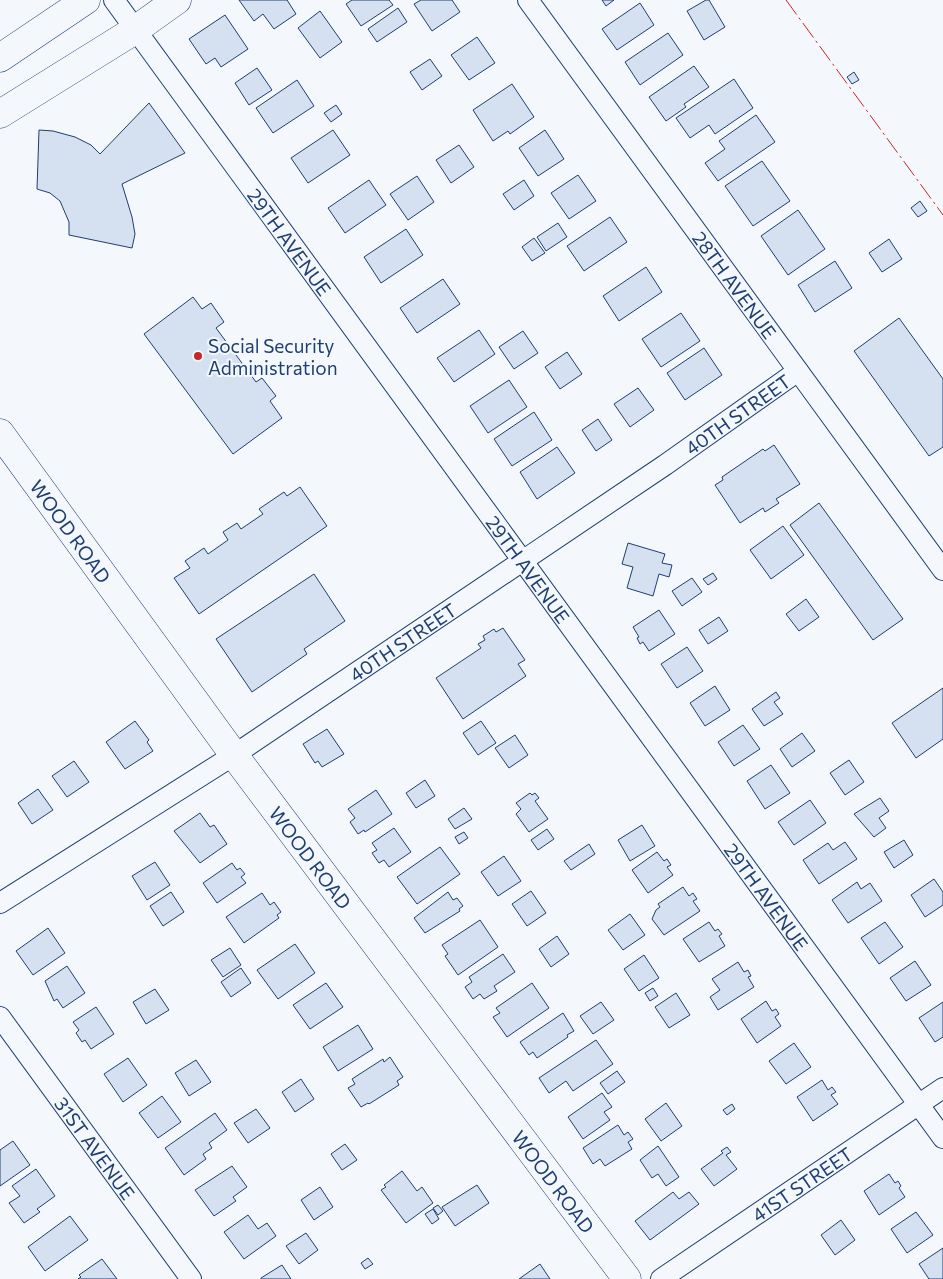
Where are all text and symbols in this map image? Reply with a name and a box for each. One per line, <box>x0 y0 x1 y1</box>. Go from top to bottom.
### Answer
street label: 29TH AVENUE <box>243 184 337 300</box>
street label: 28TH AVENUE <box>688 226 782 343</box>
place label: Social Security Administration <box>208 334 338 379</box>
marker: Social Security Administration <box>192 350 204 362</box>
street label: 40TH STREET <box>680 369 795 459</box>
street label: WOOD ROAD <box>26 475 116 587</box>
street label: 29TH AVENUE <box>482 511 575 627</box>
street label: 40TH STREET <box>345 597 460 686</box>
street label: WOOD ROAD <box>265 802 357 913</box>
street label: 29TH AVENUE <box>720 838 814 954</box>
street label: 31ST AVENUE <box>50 1092 140 1204</box>
street label: WOOD ROAD <box>508 1126 600 1237</box>
street label: 41ST STREET <box>747 1142 856 1226</box>

